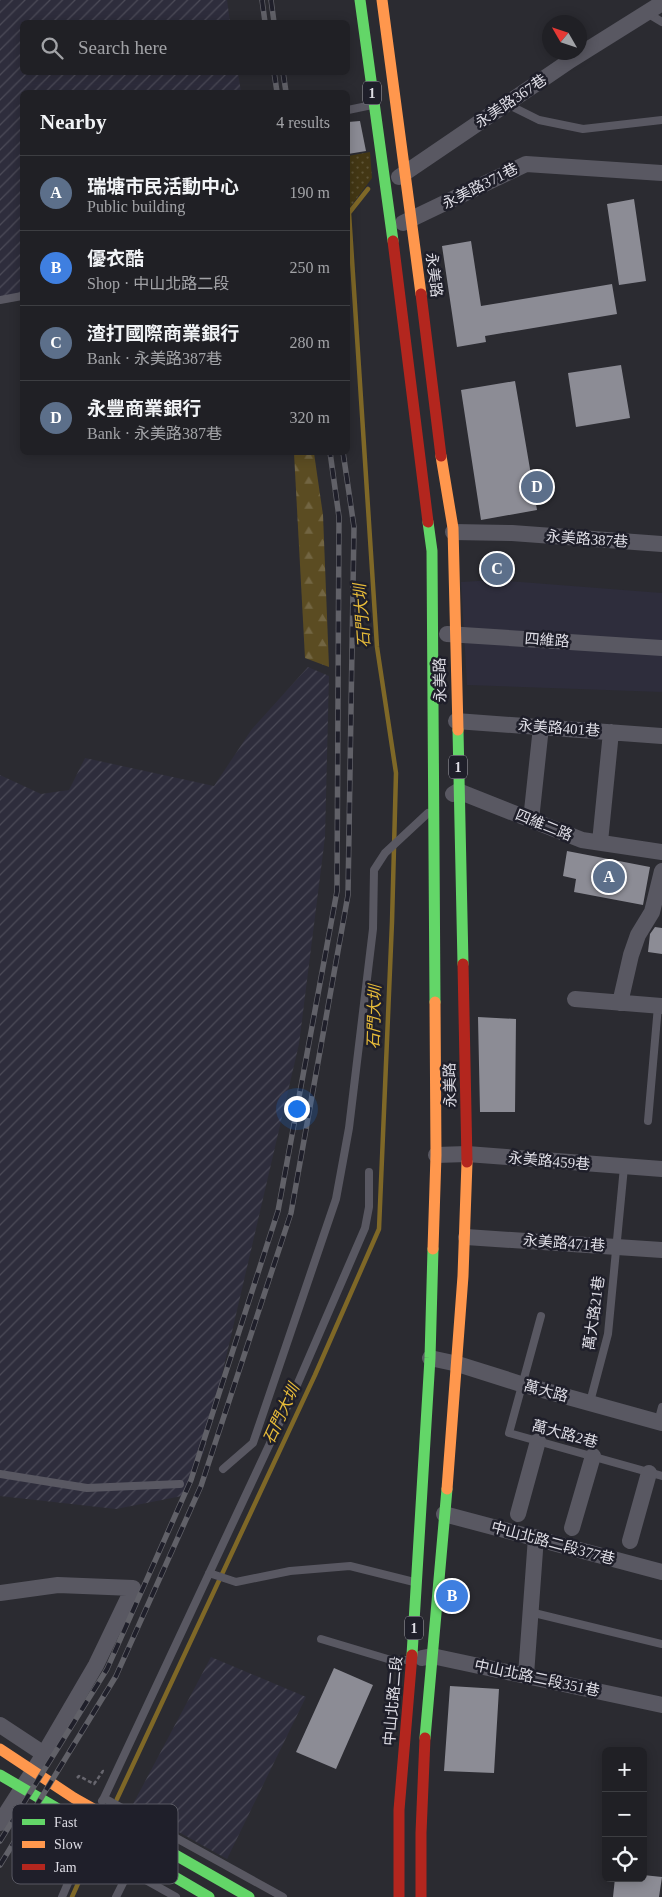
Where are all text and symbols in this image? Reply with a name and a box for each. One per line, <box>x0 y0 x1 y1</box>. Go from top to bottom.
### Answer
north arrow <box>542 15 587 60</box>
search box <box>20 20 350 75</box>
icon: search <box>38 34 66 62</box>
text: Search here <box>78 37 167 58</box>
street label: 永美路367巷 <box>472 71 550 131</box>
road number: 1 <box>363 82 381 105</box>
text: Nearby <box>40 110 107 134</box>
text: 4 results <box>276 114 330 131</box>
street label: 永美路371巷 <box>440 160 520 212</box>
text: 瑞塘市民活動中心 <box>87 176 239 197</box>
text: A <box>50 184 62 201</box>
text: 190 m <box>290 184 330 201</box>
text: Public building <box>87 198 185 215</box>
text: 優衣酷 <box>87 248 144 269</box>
street label: 永美路 <box>423 252 445 298</box>
text: B <box>51 259 61 276</box>
text: 250 m <box>290 259 330 276</box>
text: Shop · 中山北路二段 <box>87 275 229 292</box>
text: 渣打國際商業銀行 <box>87 323 239 344</box>
text: C <box>50 334 62 351</box>
text: 280 m <box>290 334 330 351</box>
text: Bank · 永美路387巷 <box>87 350 222 367</box>
text: 永豐商業銀行 <box>87 398 201 419</box>
text: D <box>50 409 62 426</box>
text: 320 m <box>290 409 330 426</box>
text: Bank · 永美路387巷 <box>87 425 222 442</box>
pin: D <box>521 468 553 506</box>
street label: 永美路387巷 <box>545 528 629 550</box>
pin: C <box>481 550 513 588</box>
water label: 石門大圳 <box>351 581 373 649</box>
street label: 四維路 <box>524 630 570 650</box>
street label: 永美路 <box>432 657 448 703</box>
street label: 永美路401巷 <box>517 717 601 739</box>
road number: 1 <box>449 756 467 779</box>
street label: 四維二路 <box>513 806 575 844</box>
pin: A <box>593 858 625 896</box>
water label: 石門大圳 <box>364 983 384 1049</box>
street label: 永美路 <box>442 1062 458 1108</box>
your location <box>284 1096 310 1122</box>
street label: 永美路459巷 <box>507 1149 591 1173</box>
street label: 永美路471巷 <box>522 1232 606 1254</box>
street label: 萬大路21巷 <box>581 1275 607 1351</box>
street label: 萬大路 <box>522 1377 570 1405</box>
water label: 石門大圳 <box>260 1380 303 1447</box>
street label: 萬大路2巷 <box>530 1418 600 1450</box>
street label: 中山北路二段377巷 <box>489 1518 617 1567</box>
pin: B <box>436 1577 468 1615</box>
road number: 1 <box>405 1616 423 1640</box>
street label: 中山北路二段 <box>380 1655 405 1747</box>
street label: 中山北路二段351巷 <box>473 1656 601 1699</box>
map controls <box>602 1747 647 1882</box>
button: + <box>602 1747 647 1792</box>
button: − <box>602 1792 647 1837</box>
legend <box>12 1804 178 1884</box>
text: Fast <box>54 1815 77 1830</box>
text: Slow <box>54 1837 84 1852</box>
button: locate <box>602 1837 647 1882</box>
text: Jam <box>54 1860 77 1875</box>

